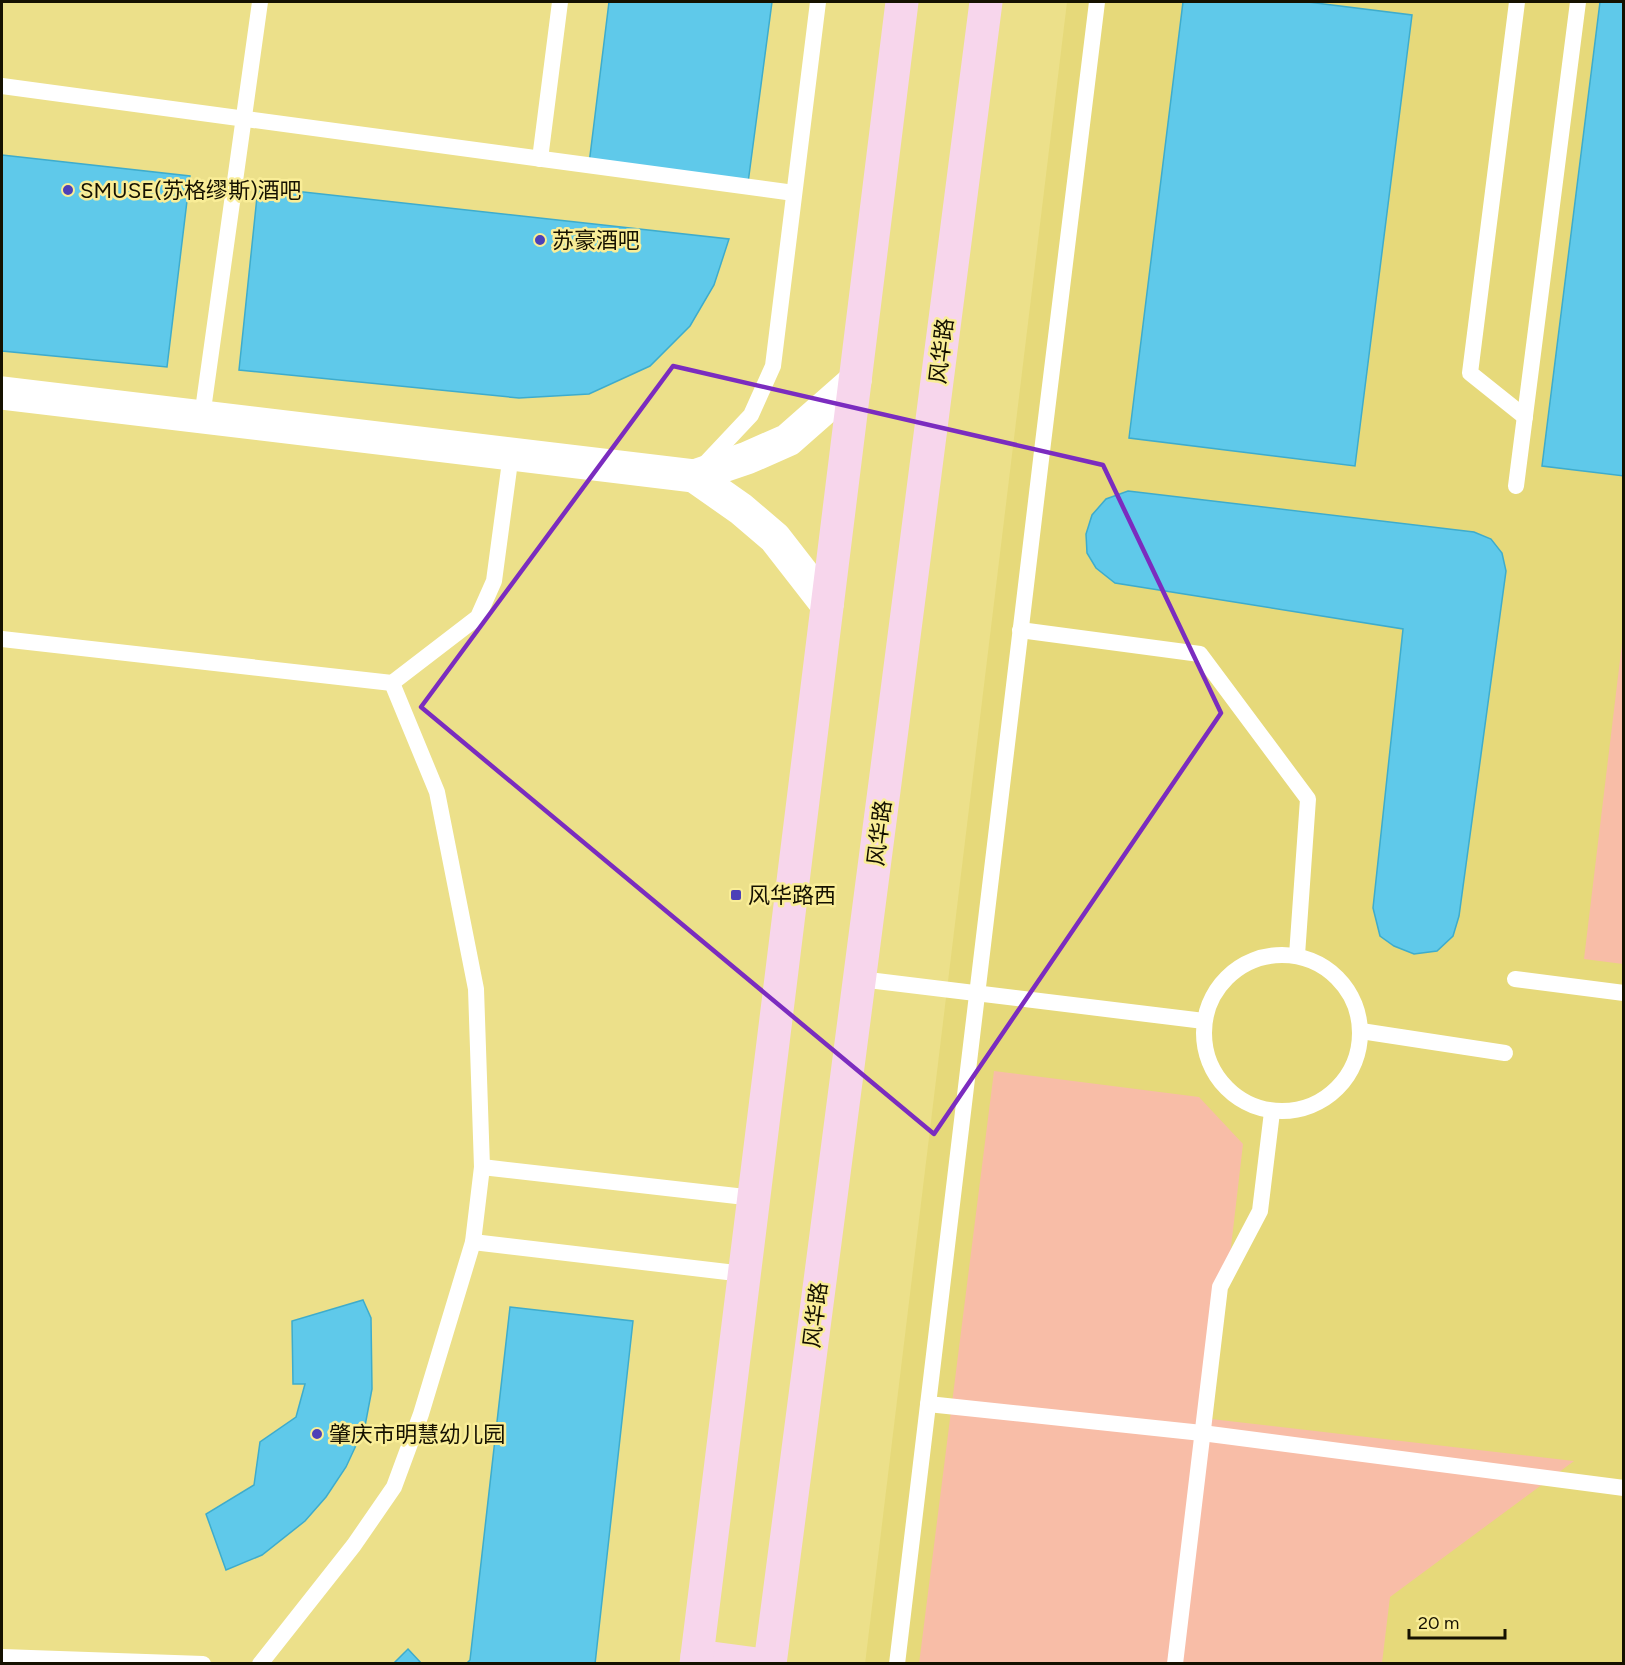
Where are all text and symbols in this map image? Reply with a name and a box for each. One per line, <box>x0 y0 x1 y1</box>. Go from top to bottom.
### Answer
place label: SMUSE(苏格缪斯)酒吧 <box>80 177 302 204</box>
marker: SMUSE(苏格缪斯)酒吧 <box>61 183 75 197</box>
place label: 苏豪酒吧 <box>552 227 640 254</box>
marker: 苏豪酒吧 <box>533 233 547 247</box>
street label: 风华路 <box>924 317 959 385</box>
street label: 风华路 <box>862 799 897 867</box>
place label: 风华路西 <box>748 882 836 909</box>
marker: 风华路西 <box>729 888 743 902</box>
street label: 风华路 <box>798 1281 833 1349</box>
place label: 肇庆市明慧幼儿园 <box>329 1421 505 1448</box>
marker: 肇庆市明慧幼儿园 <box>310 1427 324 1441</box>
scale bar <box>1409 1602 1505 1640</box>
text: 20 m <box>1418 1612 1459 1634</box>

